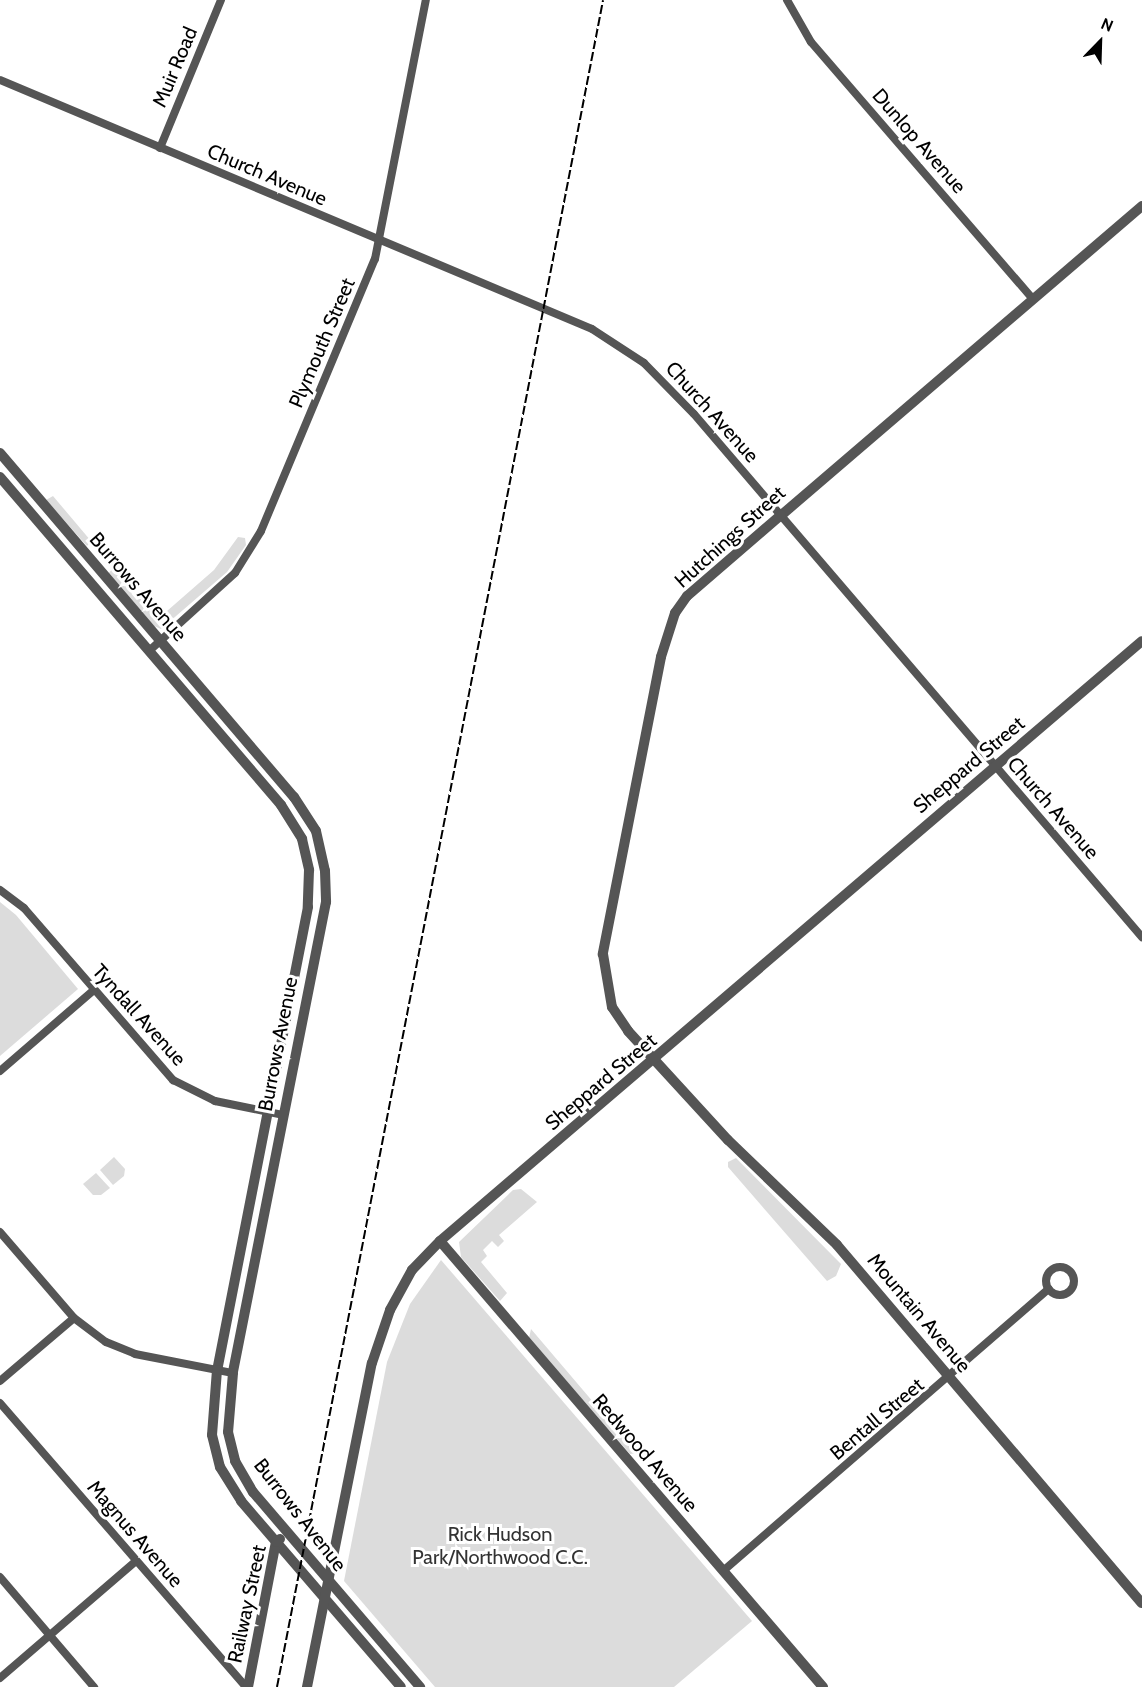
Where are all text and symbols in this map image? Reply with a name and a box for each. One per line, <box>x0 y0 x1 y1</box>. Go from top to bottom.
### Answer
north arrow <box>1070 12 1130 72</box>
text: N <box>1098 14 1116 36</box>
street label: Muir Road <box>147 23 203 111</box>
street label: Dunlop Avenue <box>867 84 971 198</box>
street label: Church Avenue <box>204 139 330 211</box>
street label: Plymouth Street <box>284 275 360 411</box>
street label: Church Avenue <box>660 357 764 467</box>
street label: Hutchings Street <box>670 481 790 593</box>
street label: Burrows Avenue <box>84 528 192 646</box>
street label: Sheppard Street <box>909 712 1029 818</box>
street label: Church Avenue <box>1002 752 1104 864</box>
street label: Tyndall Avenue <box>87 959 191 1071</box>
street label: Burrows Avenue <box>253 975 303 1113</box>
street label: Sheppard Street <box>541 1029 661 1135</box>
street label: Mountain Avenue <box>862 1249 976 1377</box>
street label: Bentall Street <box>825 1373 929 1465</box>
street label: Redwood Avenue <box>587 1389 703 1517</box>
street label: Burrows Avenue <box>249 1454 351 1576</box>
street label: Magnus Avenue <box>82 1476 188 1592</box>
park label: Rick Hudson Park/Northwood C.C. <box>412 1522 588 1569</box>
street label: Railway Street <box>223 1543 271 1665</box>

